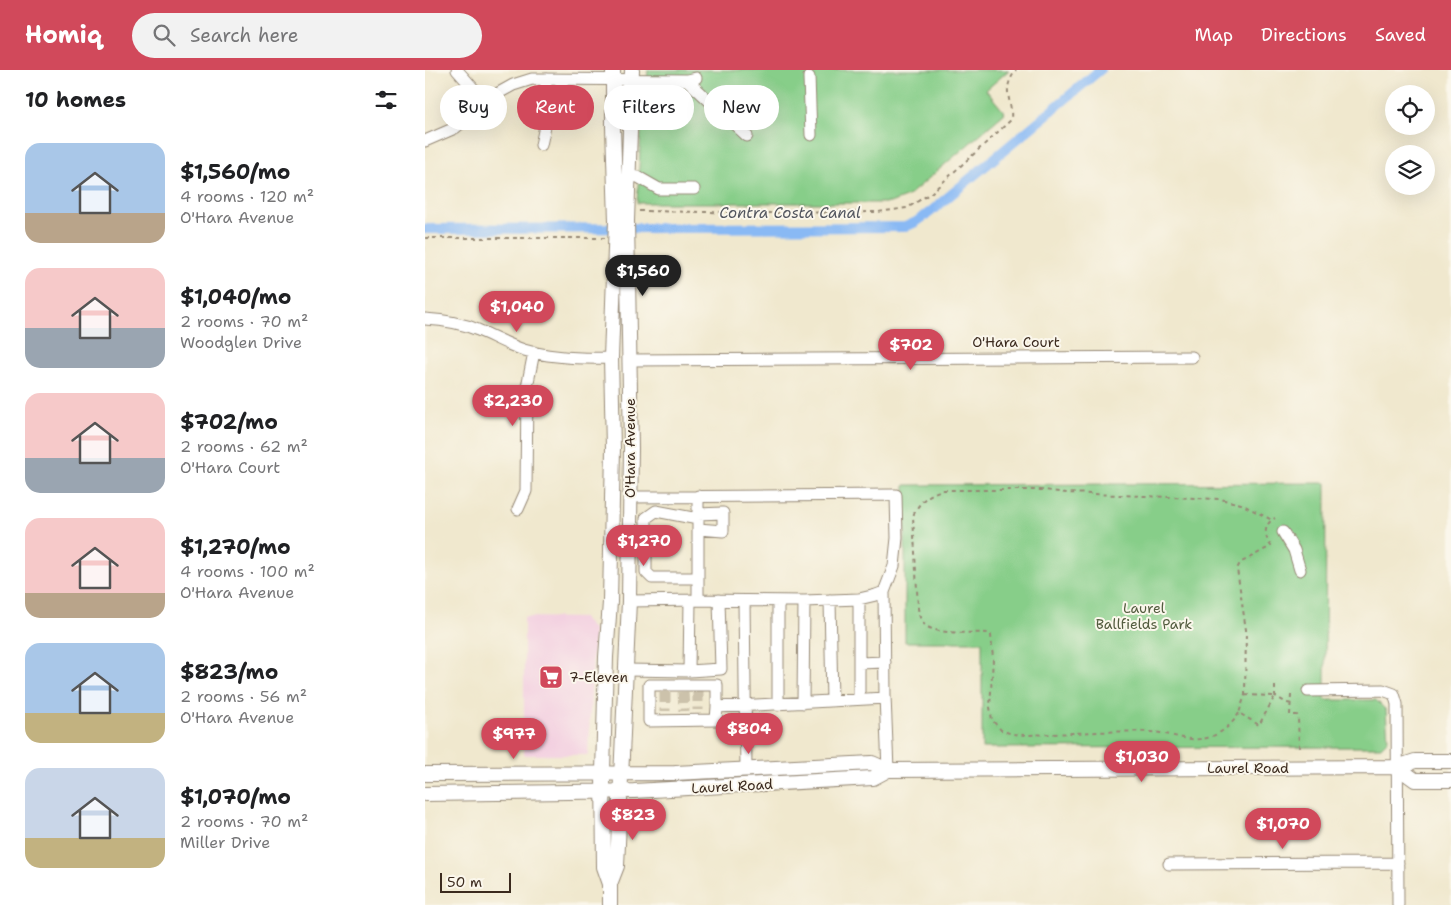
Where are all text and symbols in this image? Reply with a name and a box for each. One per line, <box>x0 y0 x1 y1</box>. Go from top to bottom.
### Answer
search box <box>132 13 482 58</box>
text: Homiq <box>25 19 102 51</box>
icon: search <box>150 21 178 49</box>
text: Search here <box>190 23 299 48</box>
text: Map <box>1195 23 1233 47</box>
text: Directions <box>1261 23 1347 47</box>
text: Saved <box>1375 23 1426 47</box>
chip: Buy <box>440 85 507 130</box>
chip: Rent <box>517 85 594 130</box>
chip: Filters <box>604 85 694 130</box>
chip: New <box>704 85 779 130</box>
map controls <box>1385 85 1435 195</box>
button: locate <box>1385 85 1435 135</box>
text: 10 homes <box>25 86 126 114</box>
icon: filters <box>372 86 400 114</box>
button: layers <box>1385 145 1435 195</box>
text: $1,560/mo <box>180 158 290 186</box>
icon: home <box>65 163 125 223</box>
text: 4 rooms · 120 m² <box>180 186 314 207</box>
water label: Contra Costa Canal <box>719 203 861 223</box>
text: O'Hara Avenue <box>180 207 294 228</box>
pin: $1,560 <box>602 254 684 297</box>
text: $1,560 <box>616 260 670 281</box>
text: $1,040/mo <box>180 283 291 311</box>
icon: home <box>65 288 125 348</box>
pin: $1,040 <box>476 290 558 333</box>
text: $1,040 <box>490 296 544 317</box>
text: 2 rooms · 70 m² <box>180 311 308 332</box>
pin: $702 <box>881 328 941 371</box>
text: Woodglen Drive <box>180 332 302 353</box>
street label: O'Hara Court <box>972 333 1060 351</box>
text: $702 <box>889 334 933 355</box>
pin: $2,230 <box>472 384 554 427</box>
text: $2,230 <box>483 390 543 411</box>
street label: O'Hara Avenue <box>621 398 639 498</box>
text: $702/mo <box>180 408 278 436</box>
icon: home <box>65 413 125 473</box>
text: 2 rooms · 62 m² <box>180 436 308 457</box>
text: O'Hara Court <box>180 457 280 478</box>
pin: $1,270 <box>603 524 685 567</box>
text: $1,270 <box>617 530 671 551</box>
text: $1,270/mo <box>180 533 291 561</box>
icon: home <box>65 538 125 598</box>
text: 4 rooms · 100 m² <box>180 561 315 582</box>
text: O'Hara Avenue <box>180 582 294 603</box>
park label: Laurel Ballfields Park <box>1096 599 1192 633</box>
text: $823/mo <box>180 658 278 686</box>
icon: home <box>65 663 125 723</box>
supermarket icon: 7-Eleven <box>538 664 564 690</box>
place label: 7-Eleven <box>569 668 628 686</box>
text: 2 rooms · 56 m² <box>180 686 307 707</box>
text: O'Hara Avenue <box>180 707 294 728</box>
pin: $804 <box>719 712 779 755</box>
pin: $977 <box>484 718 544 760</box>
text: $804 <box>727 718 771 739</box>
text: $977 <box>492 723 536 744</box>
pin: $1,030 <box>1101 740 1183 783</box>
text: $1,030 <box>1115 746 1169 767</box>
street label: Laurel Road <box>1207 759 1289 777</box>
street label: Laurel Road <box>691 775 773 797</box>
text: $1,070/mo <box>180 783 291 811</box>
icon: home <box>65 788 125 848</box>
pin: $823 <box>603 798 663 841</box>
text: $823 <box>611 804 655 825</box>
pin: $1,070 <box>1242 808 1324 850</box>
text: 2 rooms · 70 m² <box>180 811 308 832</box>
text: $1,070 <box>1256 813 1310 834</box>
text: Miller Drive <box>180 832 270 853</box>
scale bar <box>440 870 511 893</box>
text: 50 m <box>447 873 482 891</box>

